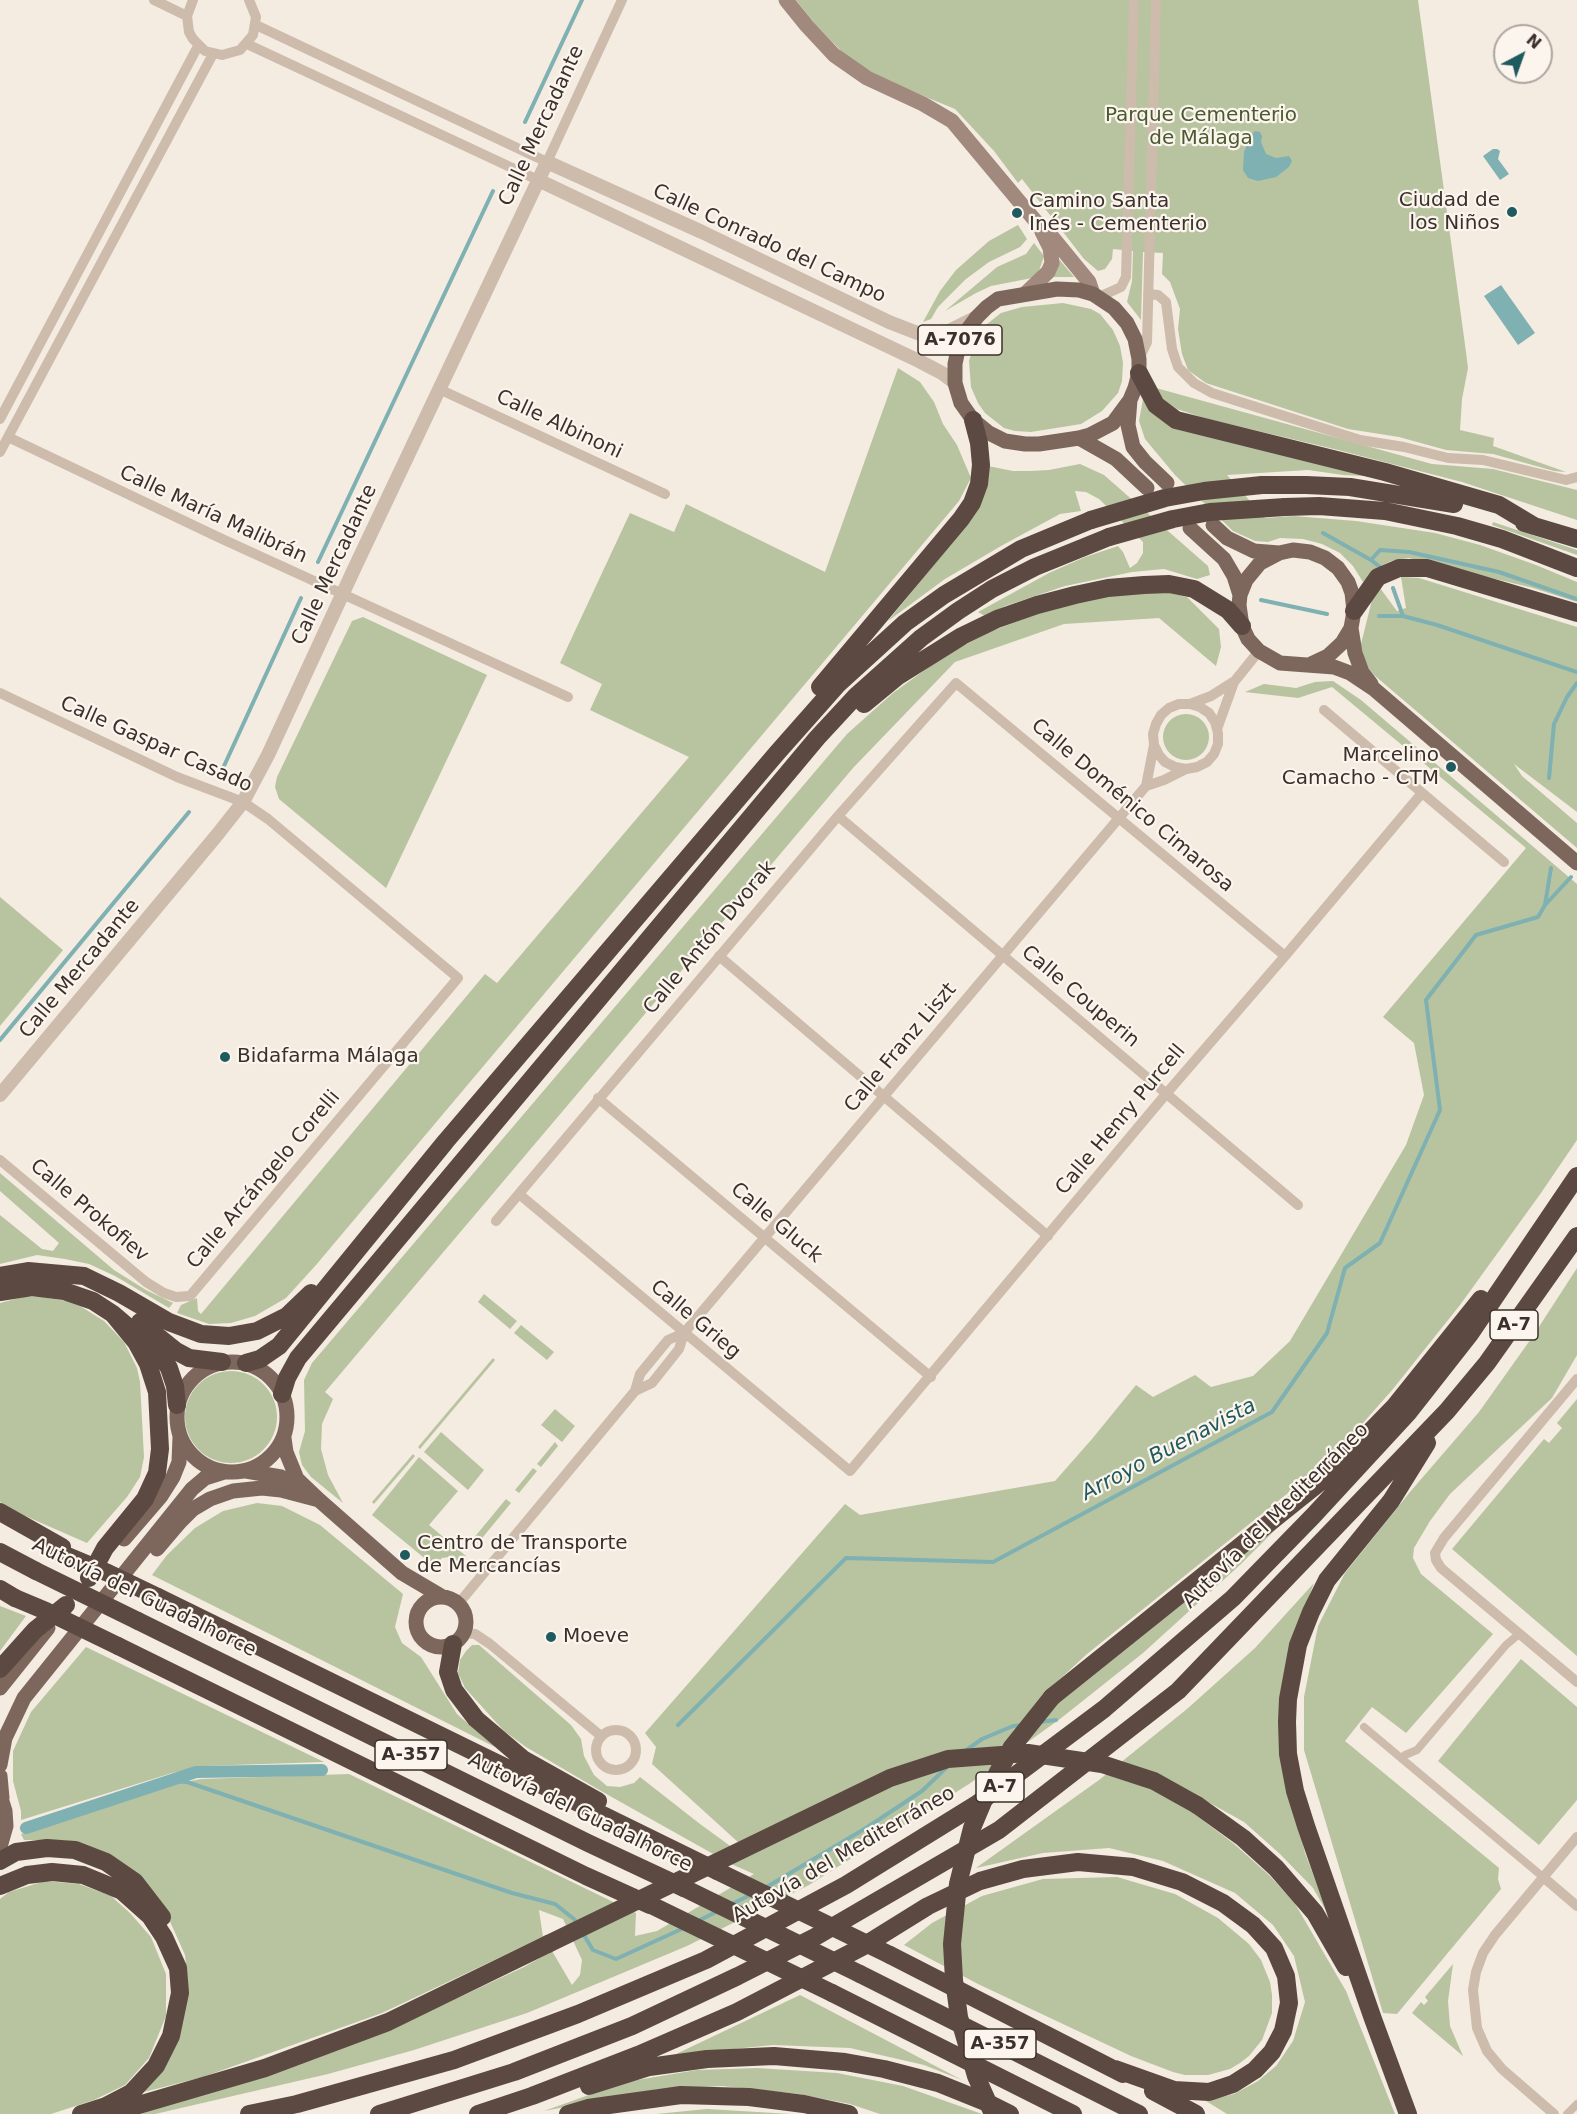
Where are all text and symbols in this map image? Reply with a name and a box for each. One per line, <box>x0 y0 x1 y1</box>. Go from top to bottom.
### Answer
north arrow <box>1493 24 1553 84</box>
text: N <box>1523 30 1545 53</box>
street label: Calle Mercadante <box>494 42 590 210</box>
park label: Parque Cementerio de Málaga <box>1105 104 1297 151</box>
street label: Calle Conrado del Campo <box>649 179 889 309</box>
place label: Ciudad de los Niños <box>1399 189 1500 236</box>
place label: Camino Santa Inés - Cementerio <box>1029 190 1207 237</box>
marker: Ciudad de los Niños <box>1505 205 1519 219</box>
marker: Camino Santa Inés - Cementerio <box>1010 206 1024 220</box>
road number: A-7076 <box>918 325 1002 355</box>
street label: Calle Albinoni <box>492 385 626 465</box>
street label: Calle María Malibrán <box>115 461 311 569</box>
street label: Calle Mercadante <box>287 481 383 649</box>
street label: Calle Gaspar Casado <box>56 692 256 798</box>
street label: Calle Doménico Cimarosa <box>1026 714 1238 898</box>
place label: Marcelino Camacho - CTM <box>1282 744 1439 791</box>
marker: Marcelino Camacho - CTM <box>1444 760 1458 774</box>
street label: Calle Antón Dvorak <box>639 856 781 1020</box>
street label: Calle Mercadante <box>15 895 145 1043</box>
street label: Calle Couperin <box>1016 941 1144 1053</box>
street label: Calle Franz Liszt <box>840 978 962 1118</box>
street label: Calle Henry Purcell <box>1051 1040 1191 1200</box>
place label: Bidafarma Málaga <box>237 1045 419 1069</box>
marker: Bidafarma Málaga <box>218 1050 232 1064</box>
street label: Calle Arcángelo Corelli <box>182 1086 346 1274</box>
street label: Calle Prokofiev <box>25 1154 153 1268</box>
street label: Calle Gluck <box>725 1178 827 1268</box>
street label: Calle Grieg <box>645 1275 745 1365</box>
road number: A-7 <box>1490 1310 1538 1340</box>
water label: Arroyo Buenavista <box>1078 1393 1260 1507</box>
street label: Autovía del Mediterráneo <box>1178 1418 1374 1614</box>
place label: Centro de Transporte de Mercancías <box>417 1532 628 1579</box>
street label: Autovía del Guadalhorce <box>28 1533 260 1663</box>
marker: Centro de Transporte de Mercancías <box>398 1548 412 1562</box>
place label: Moeve <box>563 1625 629 1649</box>
marker: Moeve <box>544 1630 558 1644</box>
road number: A-357 <box>375 1740 447 1770</box>
street label: Autovía del Guadalhorce <box>464 1748 696 1878</box>
road number: A-7 <box>976 1772 1024 1802</box>
street label: Autovía del Mediterráneo <box>728 1781 960 1929</box>
road number: A-357 <box>964 2029 1036 2059</box>

